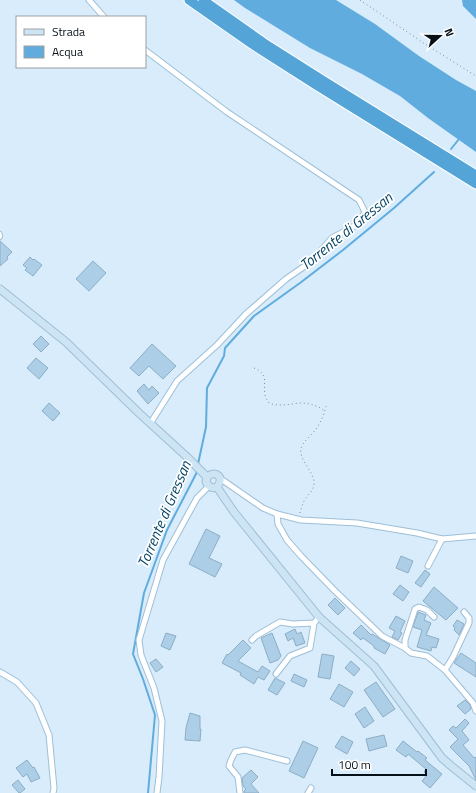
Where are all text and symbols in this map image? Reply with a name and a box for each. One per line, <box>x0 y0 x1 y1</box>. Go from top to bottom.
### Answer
legend <box>16 16 146 68</box>
north arrow <box>420 16 460 56</box>
text: Strada <box>52 22 85 41</box>
text: N <box>441 26 458 39</box>
text: Acqua <box>52 42 83 61</box>
water label: Torrente di Gressan <box>295 186 398 276</box>
water label: Torrente di Gressan <box>131 457 197 571</box>
scale bar <box>332 751 426 777</box>
text: 100 m <box>338 755 371 774</box>

